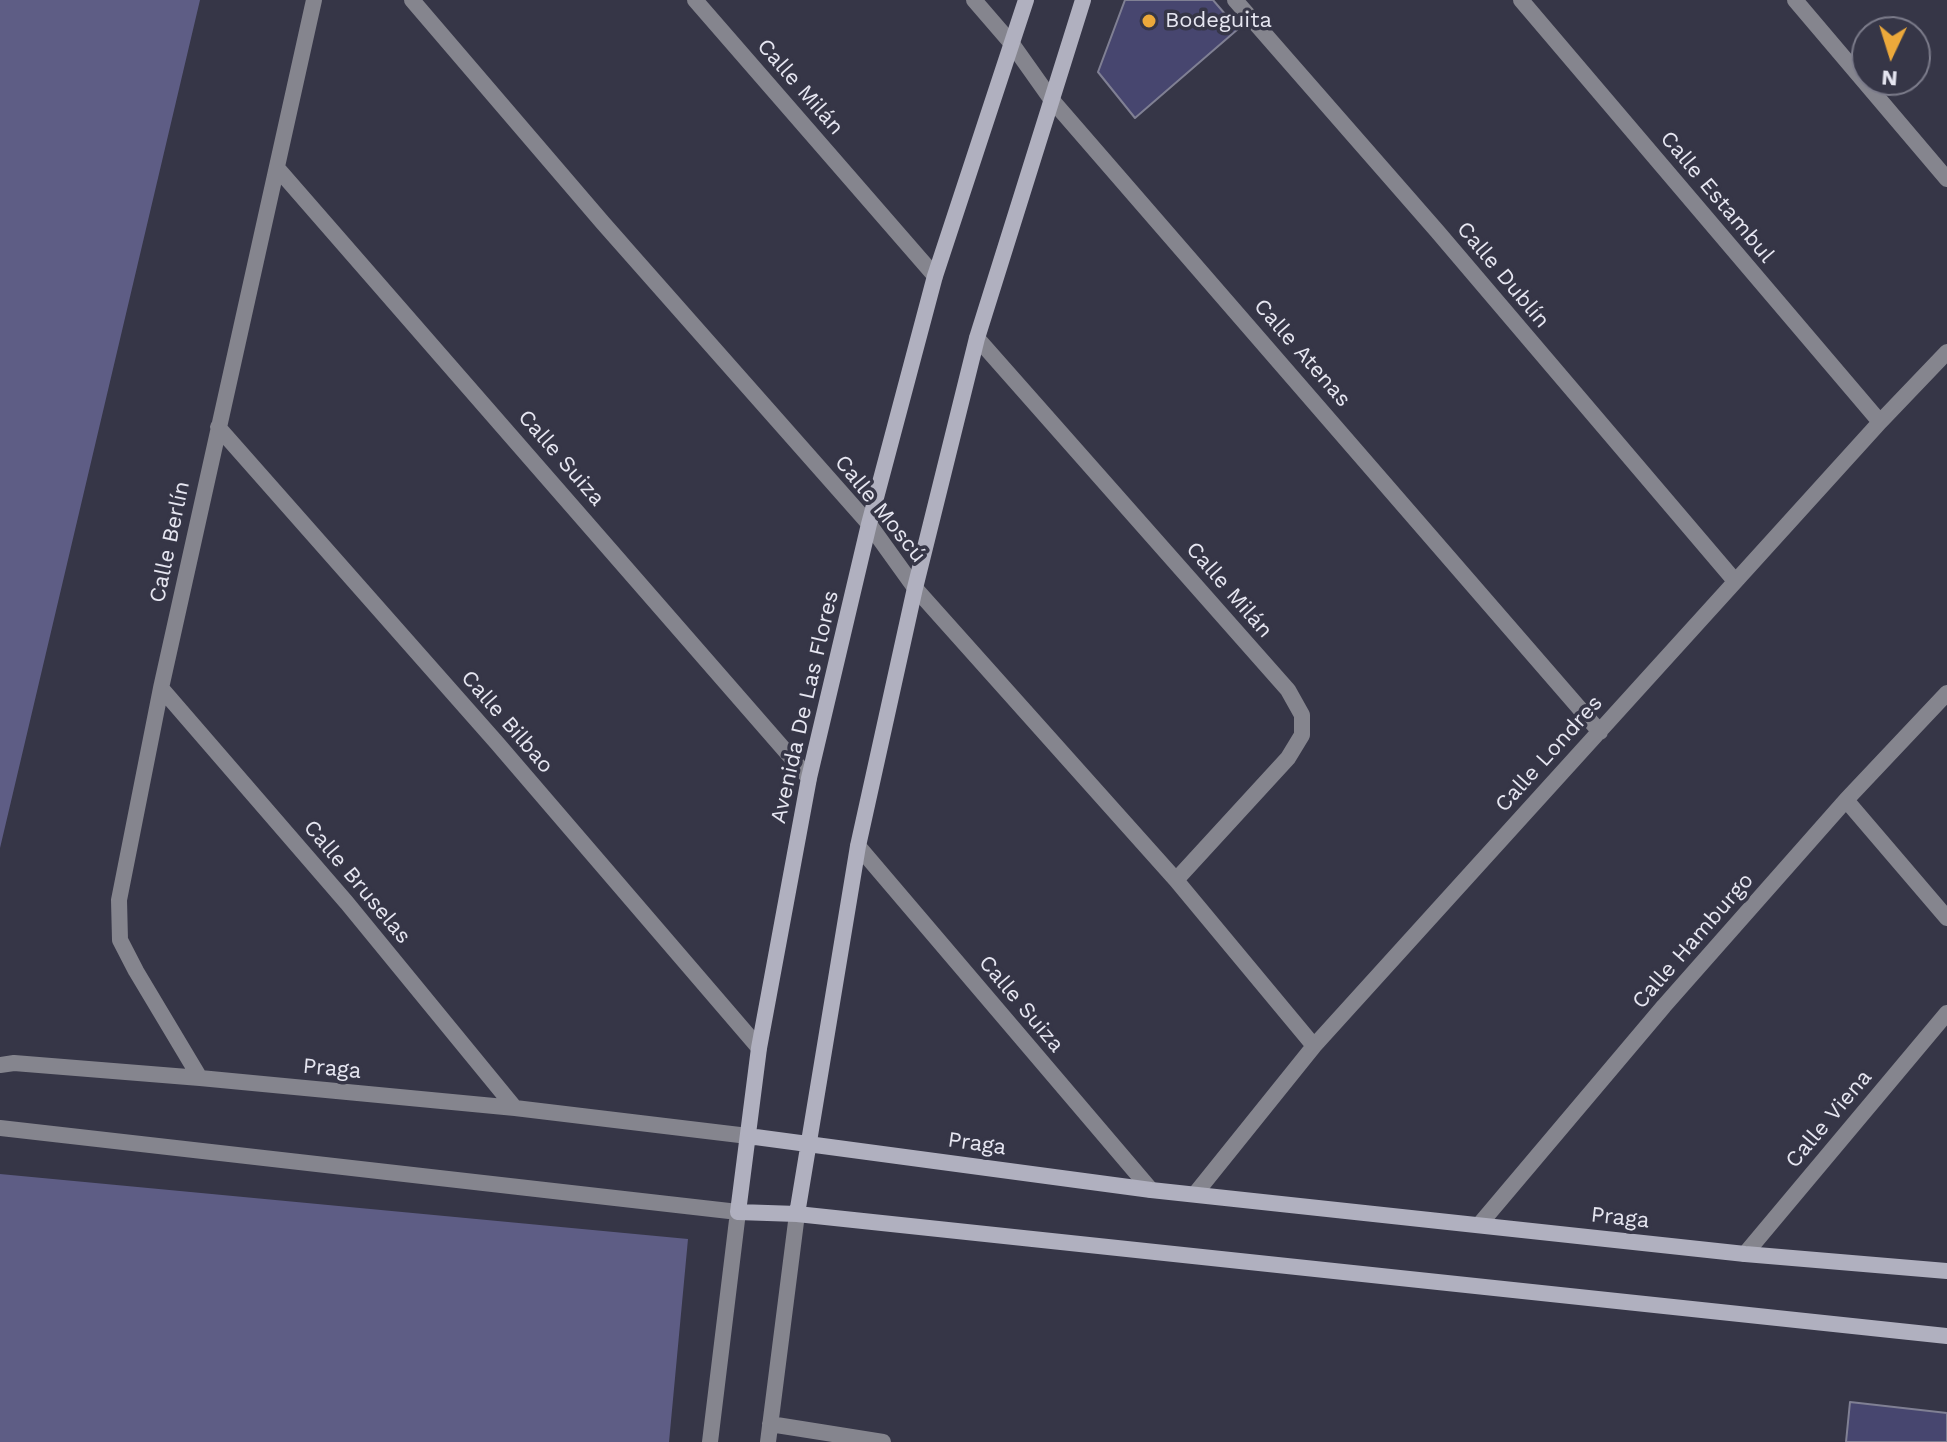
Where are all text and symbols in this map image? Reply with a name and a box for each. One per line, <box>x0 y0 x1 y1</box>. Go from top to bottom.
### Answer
place label: Bodeguita <box>1165 8 1272 34</box>
marker: Bodeguita <box>1140 12 1158 30</box>
north arrow <box>1851 16 1931 96</box>
street label: Calle Milán <box>751 34 849 140</box>
text: N <box>1880 65 1898 91</box>
street label: Calle Estambul <box>1654 126 1780 268</box>
street label: Calle Dublín <box>1451 216 1555 334</box>
street label: Calle Atenas <box>1248 294 1356 412</box>
street label: Calle Suiza <box>512 405 610 511</box>
street label: Calle Moscú <box>829 450 931 568</box>
street label: Calle Berlín <box>144 479 196 605</box>
street label: Calle Milán <box>1180 537 1278 643</box>
street label: Avenida De Las Flores <box>765 588 845 826</box>
street label: Calle Bilbao <box>455 665 559 779</box>
street label: Calle Londres <box>1490 690 1608 818</box>
street label: Calle Bruselas <box>298 815 416 949</box>
street label: Calle Hamburgo <box>1627 868 1759 1014</box>
street label: Calle Suiza <box>973 950 1069 1058</box>
street label: Praga <box>302 1053 362 1085</box>
street label: Calle Viena <box>1780 1065 1878 1173</box>
street label: Praga <box>946 1127 1008 1161</box>
street label: Praga <box>1589 1202 1651 1234</box>

